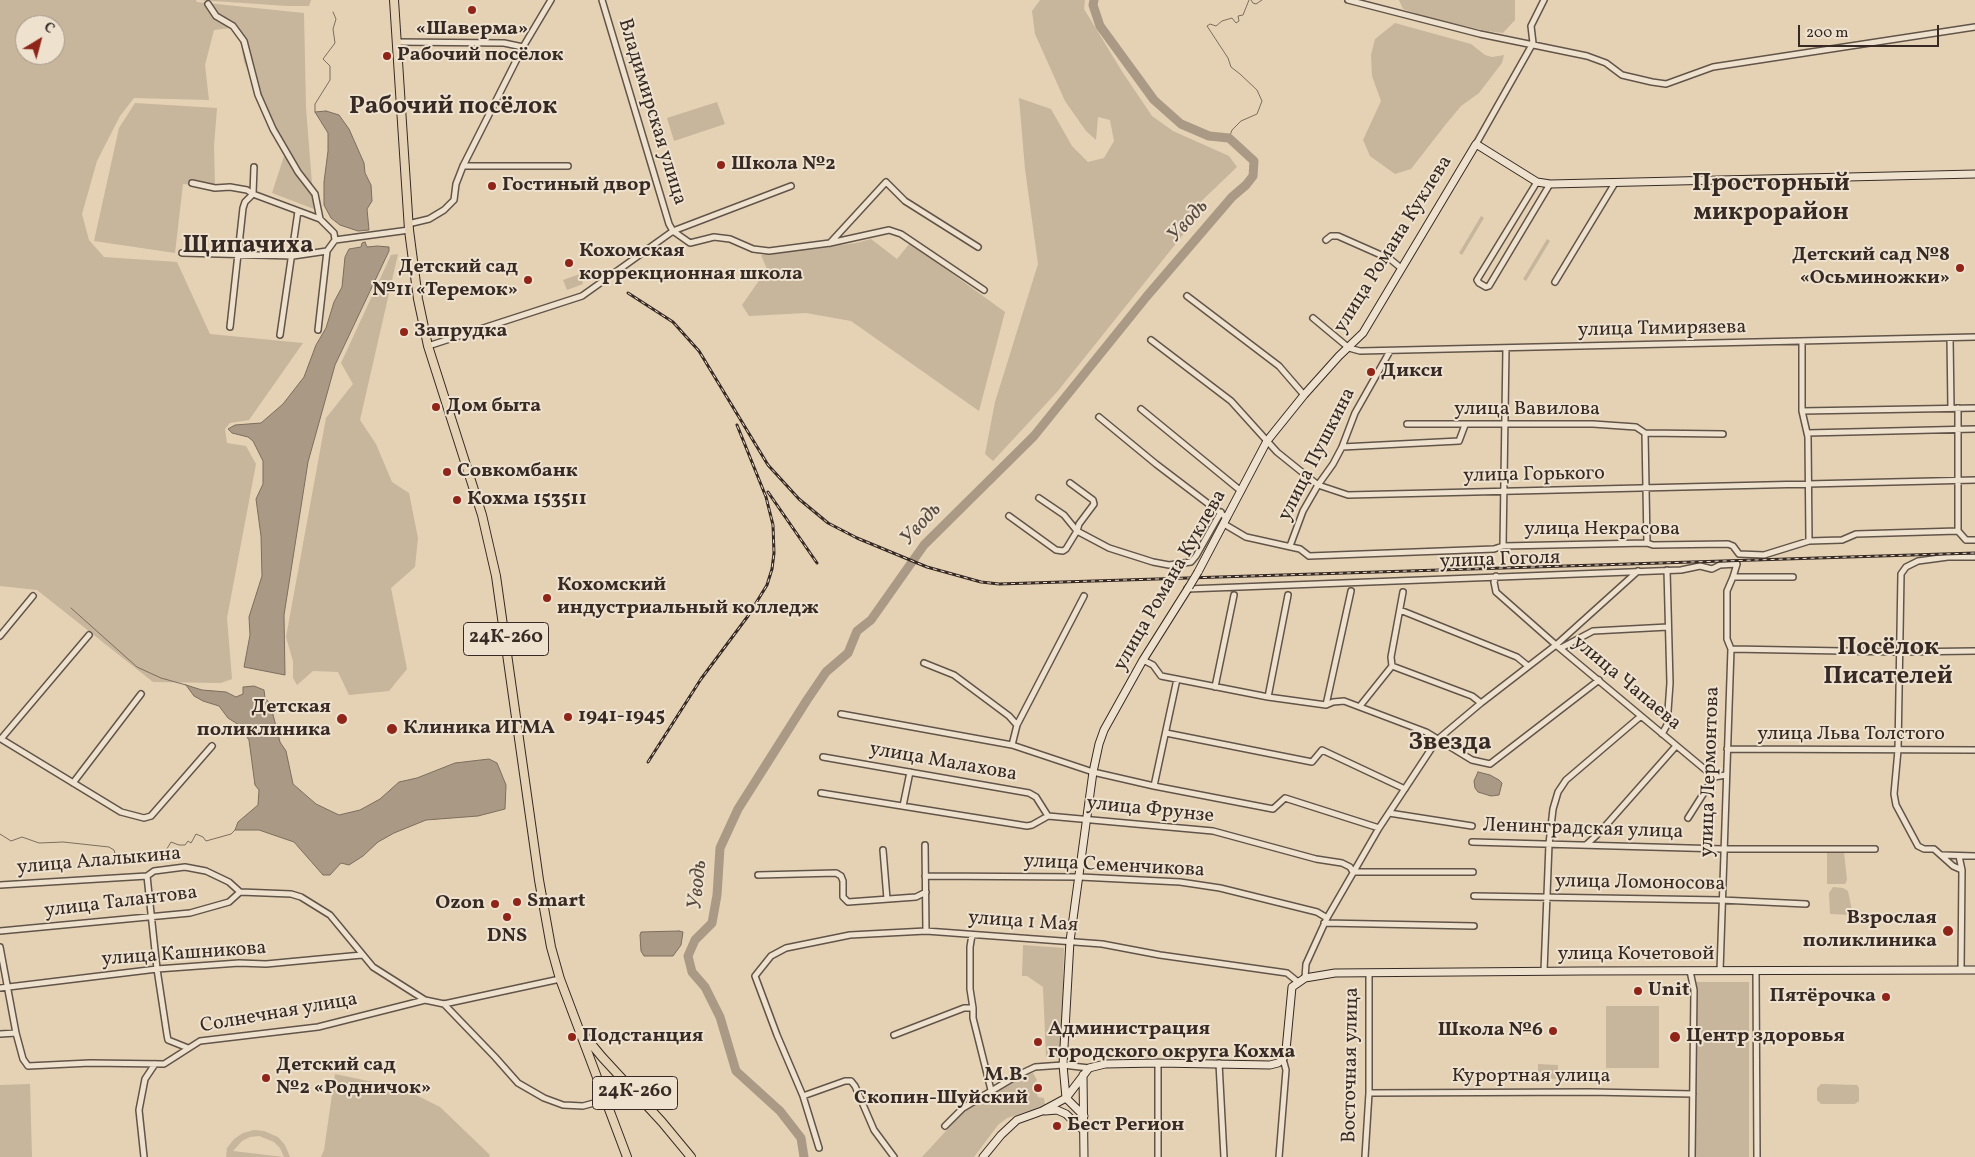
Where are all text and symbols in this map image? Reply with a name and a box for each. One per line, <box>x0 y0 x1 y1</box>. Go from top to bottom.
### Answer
marker: «Шаверма» <box>466 4 478 16</box>
north arrow <box>15 15 65 65</box>
scale bar <box>1800 15 1941 47</box>
street label: Владимирская улица <box>611 16 691 208</box>
text: С <box>39 18 58 39</box>
place label: «Шаверма» <box>416 18 528 42</box>
text: 200 m <box>1806 23 1849 44</box>
place label: Рабочий посёлок <box>397 44 564 68</box>
marker: Рабочий посёлок <box>381 50 393 62</box>
district label: Рабочий посёлок <box>349 93 557 123</box>
street label: улица Романа Куклева <box>1329 152 1459 338</box>
place label: Школа №2 <box>731 153 836 177</box>
marker: Школа №2 <box>715 159 727 171</box>
district label: Просторный микрорайон <box>1692 170 1850 229</box>
place label: Гостиный двор <box>502 174 651 198</box>
marker: Гостиный двор <box>486 180 498 192</box>
water label: Уводь <box>1163 195 1215 249</box>
district label: Щипачиха <box>182 232 314 262</box>
place label: Кохомская коррекционная школа <box>579 240 803 287</box>
place label: Детский сад №8 «Осьминожки» <box>1792 244 1950 291</box>
place label: Детский сад №11 «Теремок» <box>372 256 518 303</box>
marker: Кохомская коррекционная школа <box>563 257 575 269</box>
marker: Детский сад №8 «Осьминожки» <box>1954 262 1966 274</box>
marker: Детский сад №11 «Теремок» <box>522 274 534 286</box>
street label: улица Тимирязева <box>1578 317 1746 343</box>
place label: Запрудка <box>414 320 507 344</box>
marker: Запрудка <box>398 326 410 338</box>
place label: Дикси <box>1381 360 1443 384</box>
marker: Дикси <box>1365 366 1377 378</box>
street label: улица Пушкина <box>1274 384 1362 526</box>
place label: Дом быта <box>446 395 541 419</box>
street label: улица Вавилова <box>1454 398 1600 422</box>
marker: Дом быта <box>430 401 442 413</box>
place label: Совкомбанк <box>457 460 578 484</box>
street label: улица Горького <box>1463 463 1605 489</box>
marker: Совкомбанк <box>441 466 453 478</box>
street label: улица Романа Куклева <box>1109 486 1233 676</box>
place label: Кохма 153511 <box>467 488 587 512</box>
marker: Кохма 153511 <box>451 494 463 506</box>
water label: Уводь <box>896 498 948 552</box>
street label: улица Некрасова <box>1524 518 1680 542</box>
street label: улица Гоголя <box>1439 547 1561 575</box>
place label: Кохомский индустриальный колледж <box>557 574 819 621</box>
marker: Кохомский индустриальный колледж <box>541 592 553 604</box>
road number: 24К-260 <box>464 622 548 656</box>
street label: улица Чапаева <box>1567 631 1685 737</box>
district label: Посёлок Писателей <box>1823 634 1953 693</box>
street label: улица Лермонтова <box>1696 686 1726 858</box>
place label: Детская поликлиника <box>197 696 331 743</box>
place label: 1941-1945 <box>578 705 665 729</box>
marker: 1941-1945 <box>562 711 574 723</box>
marker: Детская поликлиника <box>335 712 349 726</box>
place label: Клиника ИГМА <box>403 717 555 741</box>
marker: Клиника ИГМА <box>385 722 399 736</box>
street label: улица Льва Толстого <box>1757 723 1945 747</box>
district label: Звезда <box>1408 729 1492 759</box>
street label: улица Малахова <box>867 738 1019 788</box>
street label: улица Фрунзе <box>1085 792 1215 830</box>
street label: Ленинградская улица <box>1482 815 1684 845</box>
street label: улица Алалыкина <box>16 843 182 881</box>
street label: улица Семенчикова <box>1023 850 1205 884</box>
water label: Уводь <box>684 859 714 911</box>
street label: улица Ломоносова <box>1555 871 1725 897</box>
street label: улица Талантова <box>43 882 199 924</box>
place label: Smart <box>527 890 585 914</box>
place label: Ozon <box>435 892 485 916</box>
marker: Smart <box>511 896 523 908</box>
marker: Ozon <box>489 898 501 910</box>
street label: улица 1 Мая <box>967 907 1079 939</box>
place label: Взрослая поликлиника <box>1803 907 1937 954</box>
marker: DNS <box>501 911 513 923</box>
marker: Взрослая поликлиника <box>1941 924 1955 938</box>
place label: DNS <box>487 925 527 949</box>
street label: улица Кашникова <box>101 937 267 973</box>
street label: улица Кочетовой <box>1558 943 1714 967</box>
place label: Unit <box>1648 979 1689 1003</box>
marker: Unit <box>1632 985 1644 997</box>
place label: Пятёрочка <box>1770 985 1876 1009</box>
street label: Восточная улица <box>1339 987 1365 1143</box>
street label: Солнечная улица <box>198 988 360 1040</box>
marker: Пятёрочка <box>1880 991 1892 1003</box>
place label: Администрация городского округа Кохма <box>1048 1018 1295 1065</box>
place label: Школа №6 <box>1438 1019 1543 1043</box>
place label: Подстанция <box>582 1025 703 1049</box>
marker: Школа №6 <box>1547 1025 1559 1037</box>
place label: Центр здоровья <box>1686 1025 1845 1049</box>
marker: Центр здоровья <box>1668 1030 1682 1044</box>
marker: Подстанция <box>566 1031 578 1043</box>
marker: Администрация городского округа Кохма <box>1032 1036 1044 1048</box>
place label: Детский сад №2 «Родничок» <box>276 1054 431 1101</box>
place label: М.В. Скопин-Шуйский <box>854 1064 1028 1111</box>
street label: Курортная улица <box>1452 1065 1610 1089</box>
marker: Детский сад №2 «Родничок» <box>260 1072 272 1084</box>
road number: 24К-260 <box>592 1076 678 1110</box>
marker: М.В. Скопин-Шуйский <box>1032 1082 1044 1094</box>
place label: Бест Регион <box>1067 1114 1184 1138</box>
marker: Бест Регион <box>1051 1120 1063 1132</box>

